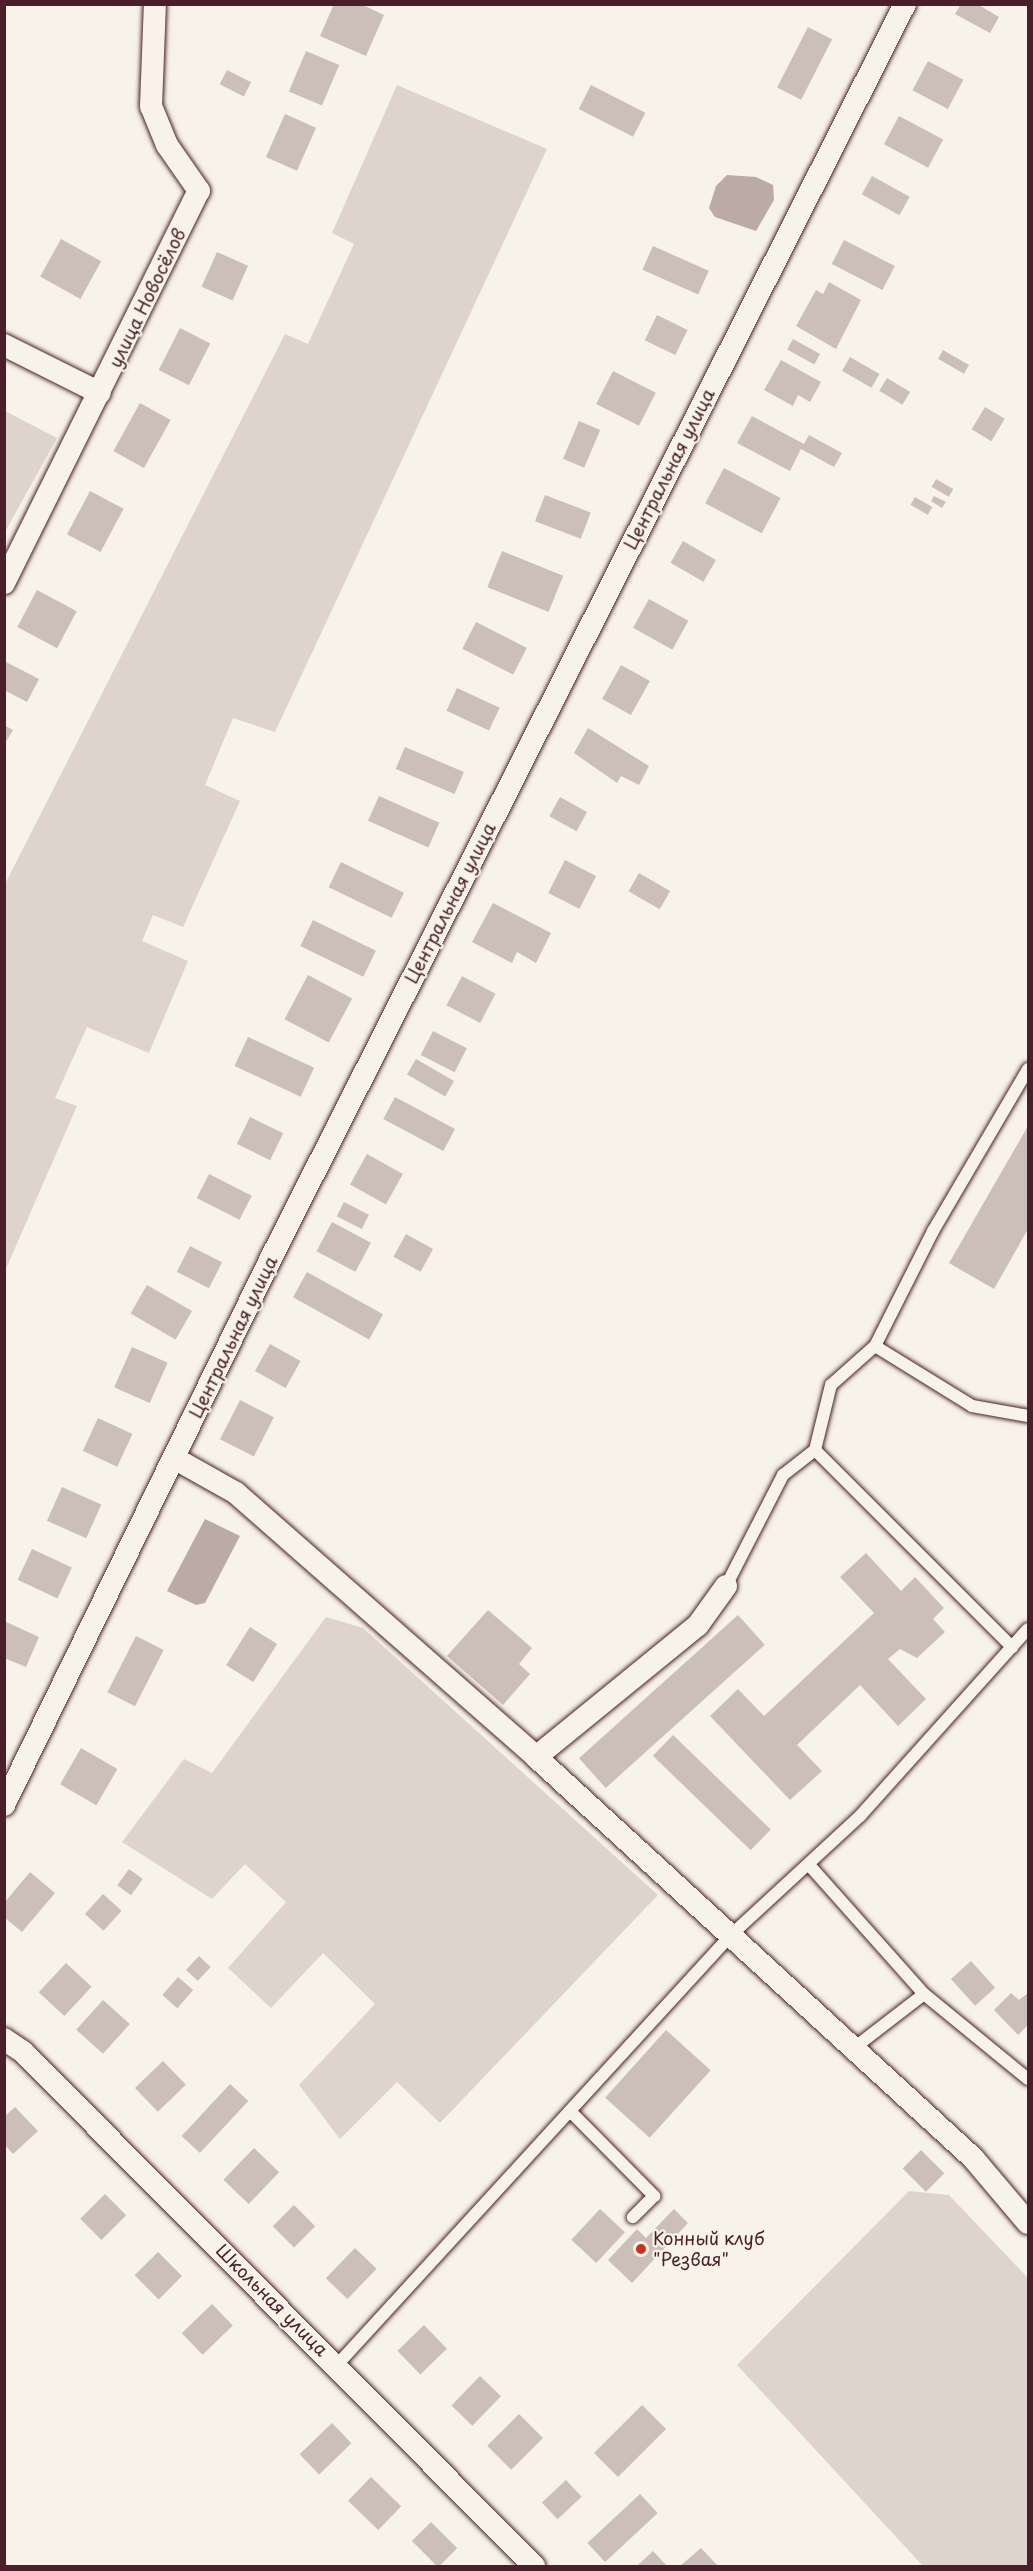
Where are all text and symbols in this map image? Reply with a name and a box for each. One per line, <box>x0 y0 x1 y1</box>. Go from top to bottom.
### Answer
street label: улица Новосёлов <box>104 225 190 371</box>
street label: Центральная улица <box>619 385 719 553</box>
street label: Центральная улица <box>400 819 500 987</box>
street label: Центральная улица <box>184 1252 282 1422</box>
place label: Конный клуб "Резвая" <box>653 2228 766 2270</box>
street label: Школьная улица <box>211 2239 333 2361</box>
marker: Конный клуб "Резвая" <box>634 2242 648 2256</box>

